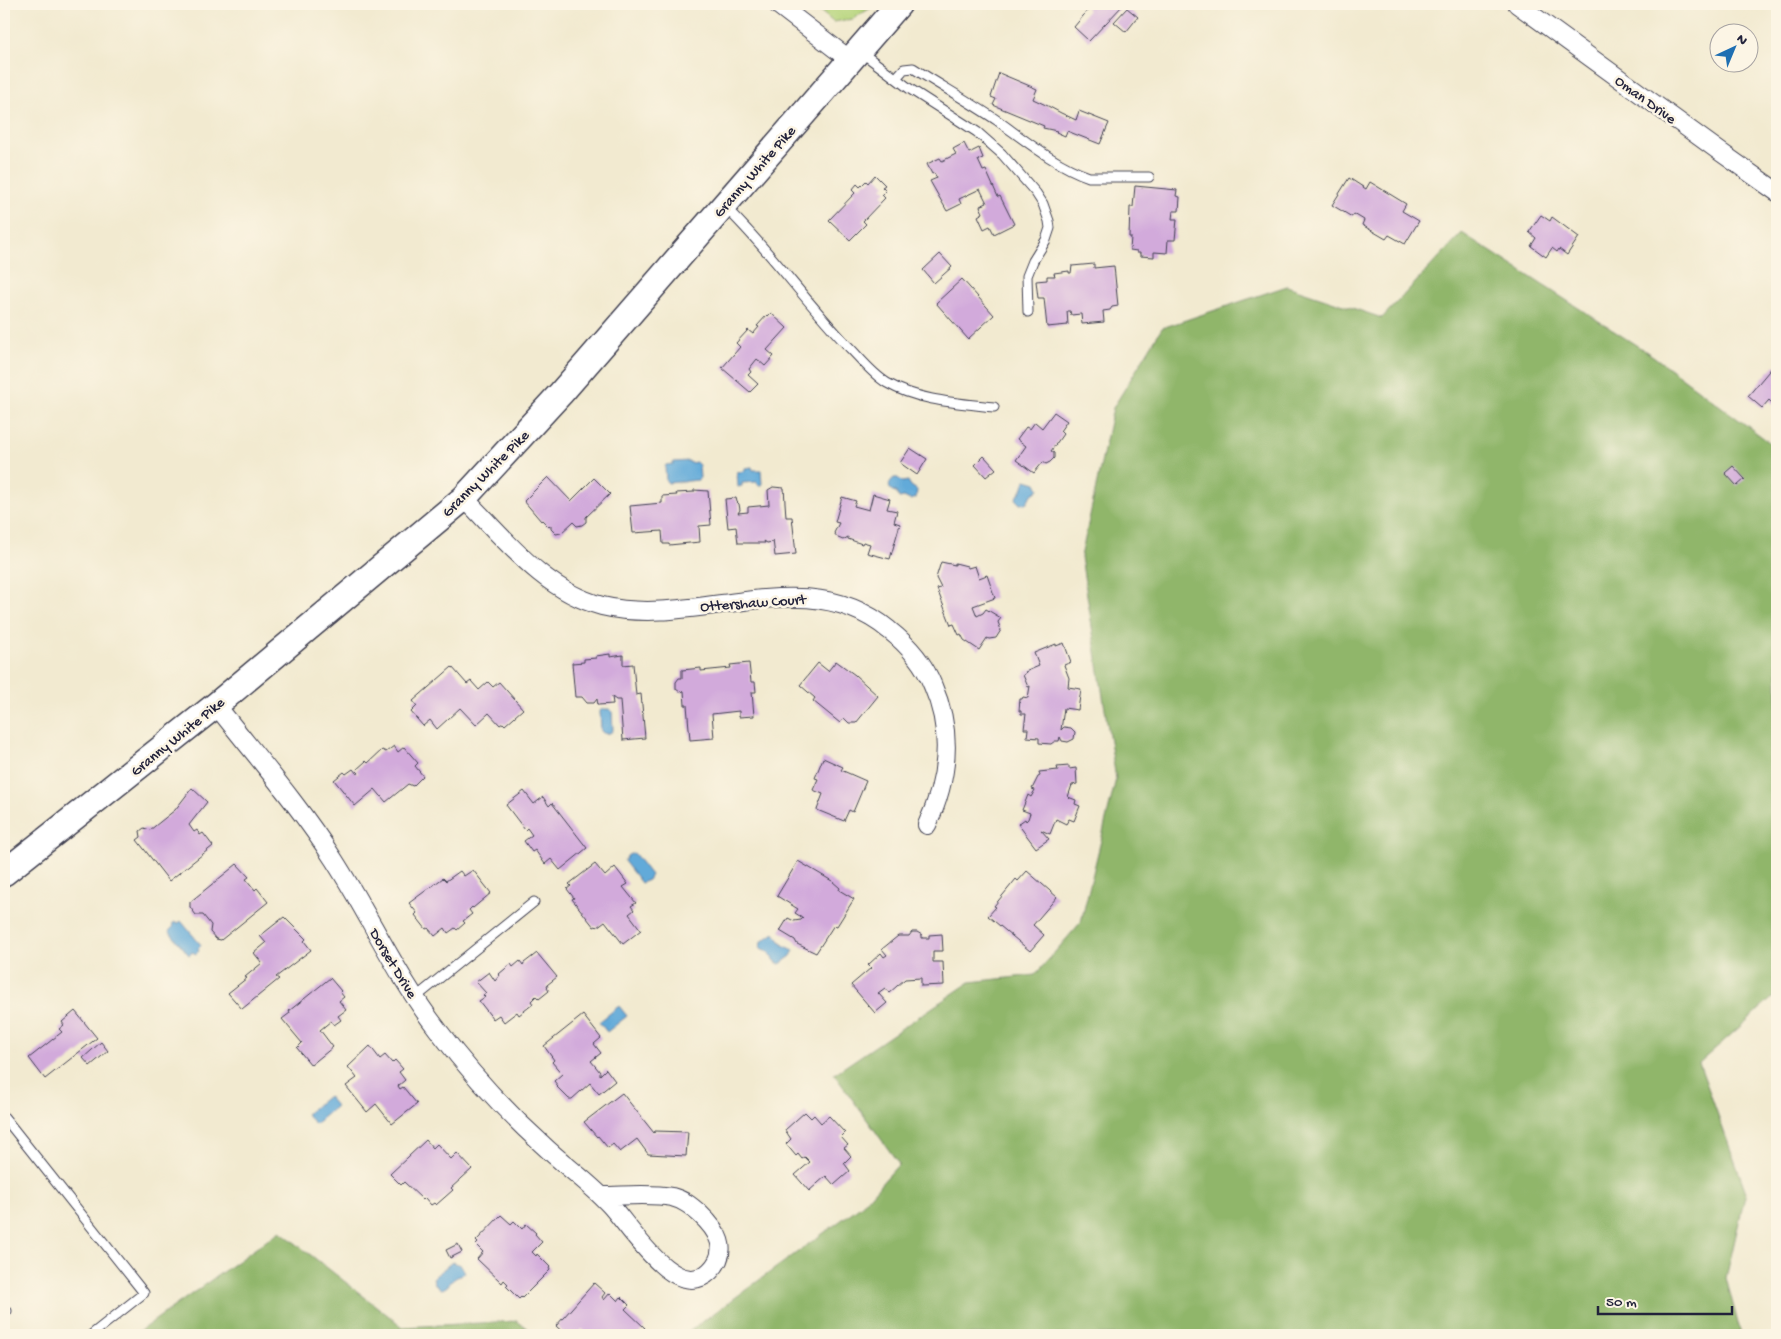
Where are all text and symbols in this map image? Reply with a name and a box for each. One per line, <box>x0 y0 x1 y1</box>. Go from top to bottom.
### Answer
north arrow <box>1708 22 1758 72</box>
text: N <box>1732 31 1750 50</box>
street label: Oman Drive <box>1611 72 1679 129</box>
street label: Granny White Pike <box>711 123 800 222</box>
street label: Granny White Pike <box>439 427 534 522</box>
street label: Ottershaw Court <box>700 591 808 617</box>
street label: Granny White Pike <box>128 694 229 781</box>
street label: Dorset Drive <box>364 925 420 1003</box>
scale bar <box>1598 1284 1732 1316</box>
text: 50 m <box>1606 1294 1637 1312</box>

